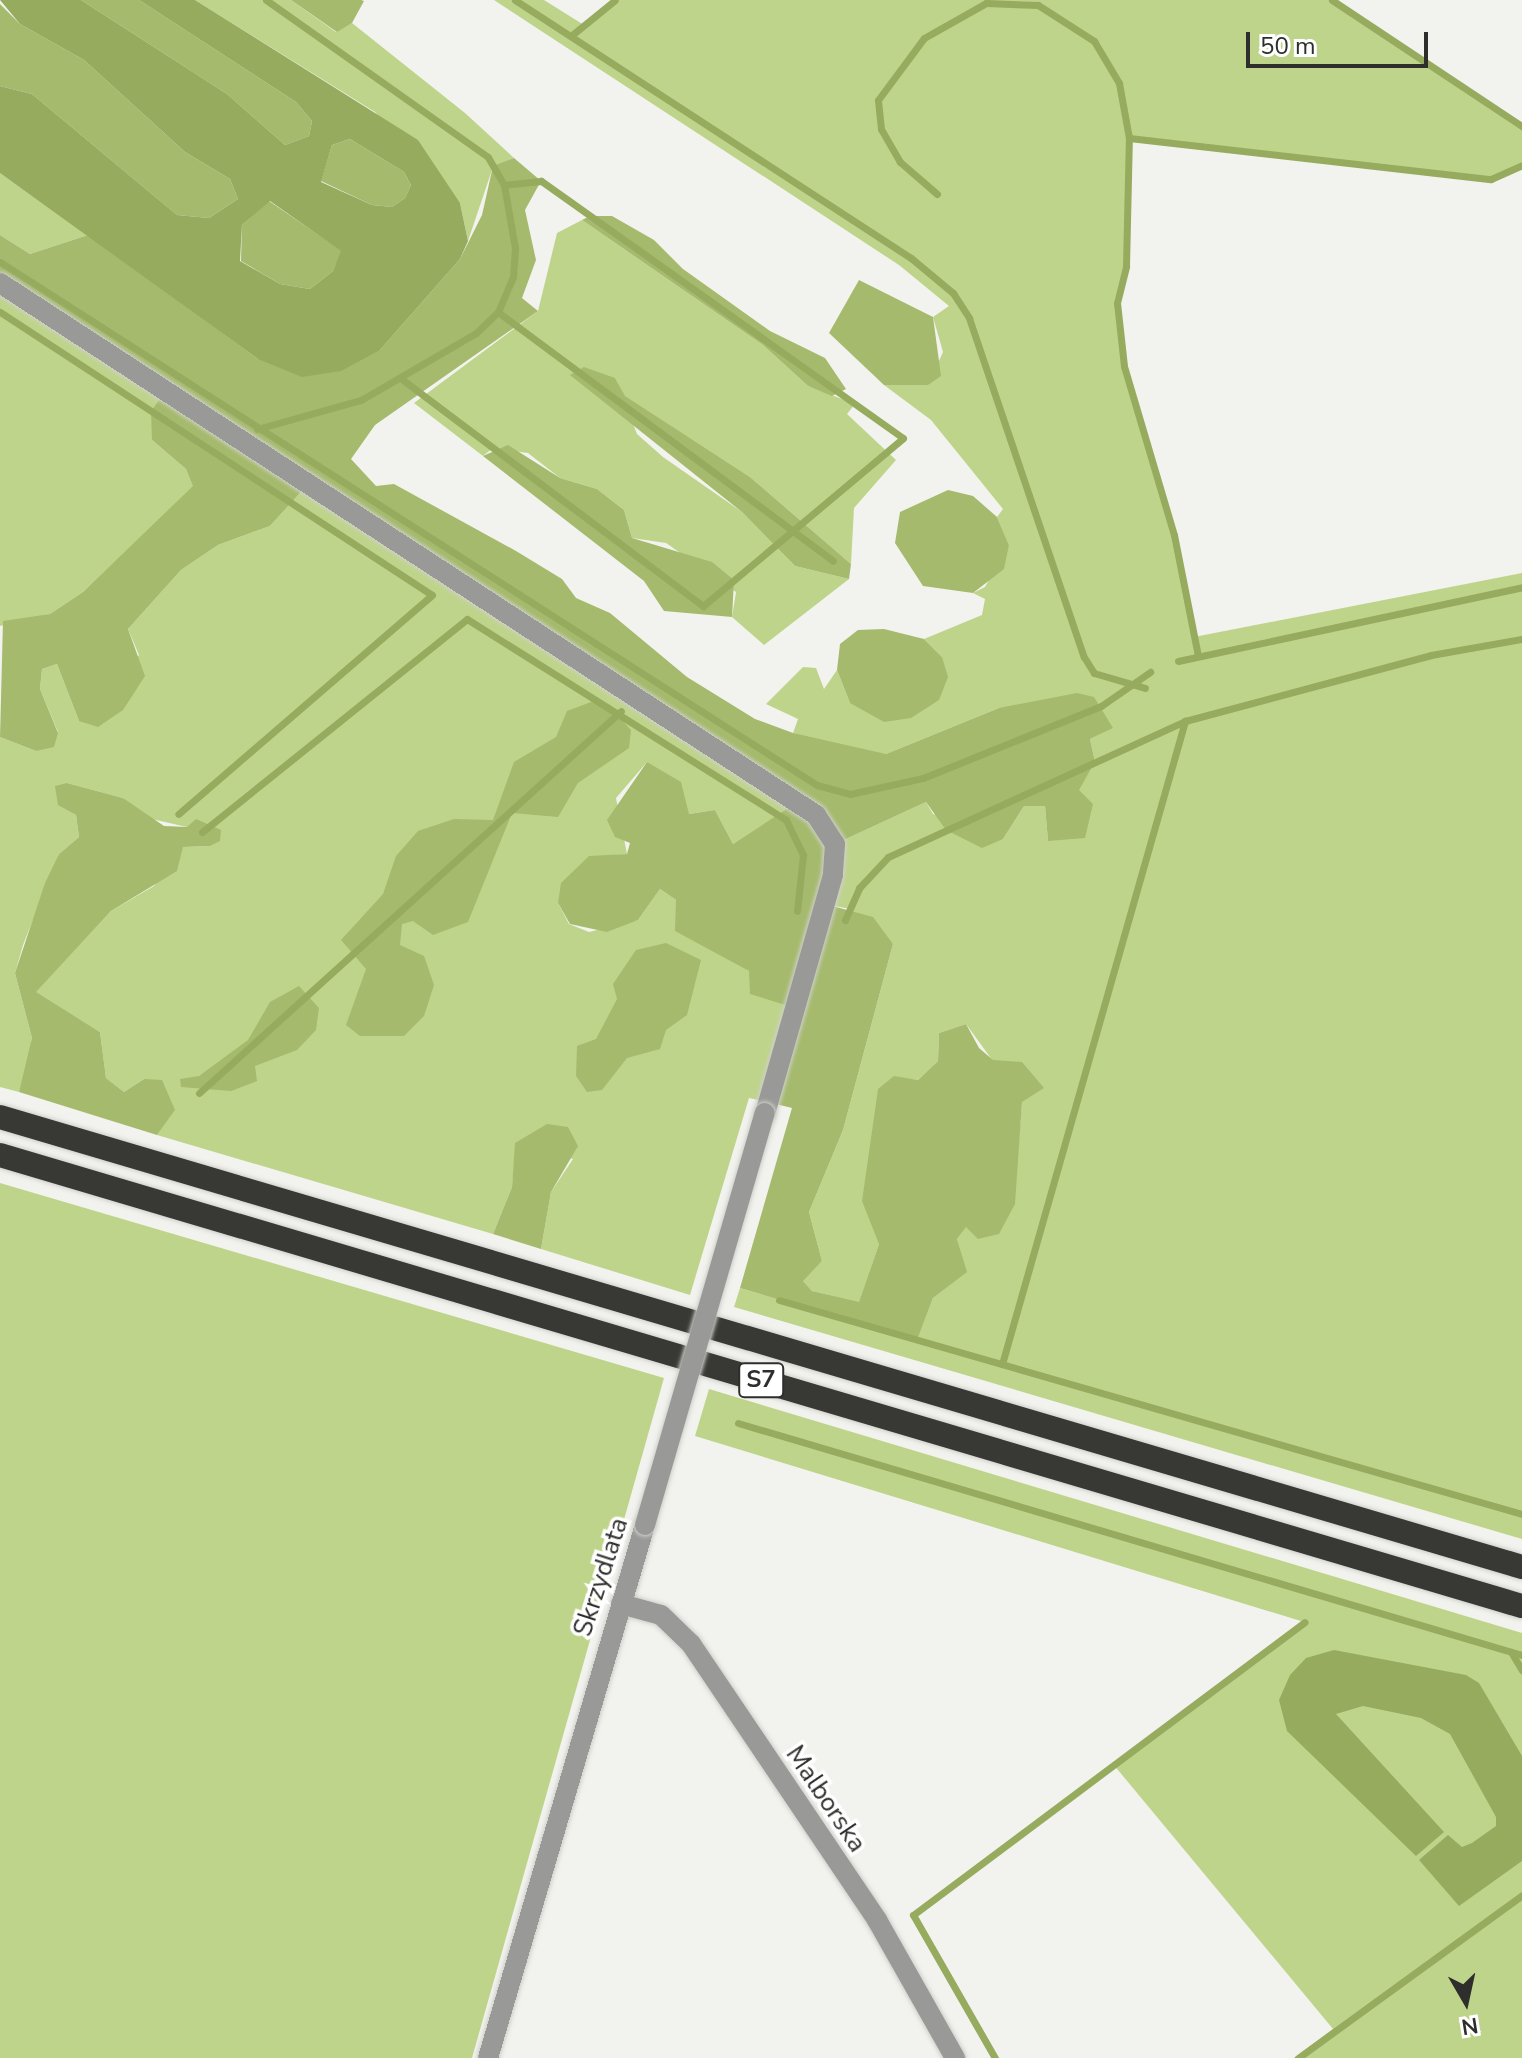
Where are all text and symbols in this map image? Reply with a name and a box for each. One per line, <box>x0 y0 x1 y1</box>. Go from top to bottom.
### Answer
scale bar <box>1250 16 1432 66</box>
text: 50 m <box>1260 30 1316 62</box>
road number: S7 <box>737 1360 785 1400</box>
street label: Skrzydlata <box>567 1514 635 1640</box>
street label: Malborska <box>779 1740 873 1858</box>
north arrow <box>1426 1962 1506 2042</box>
text: N <box>1459 2010 1480 2042</box>

